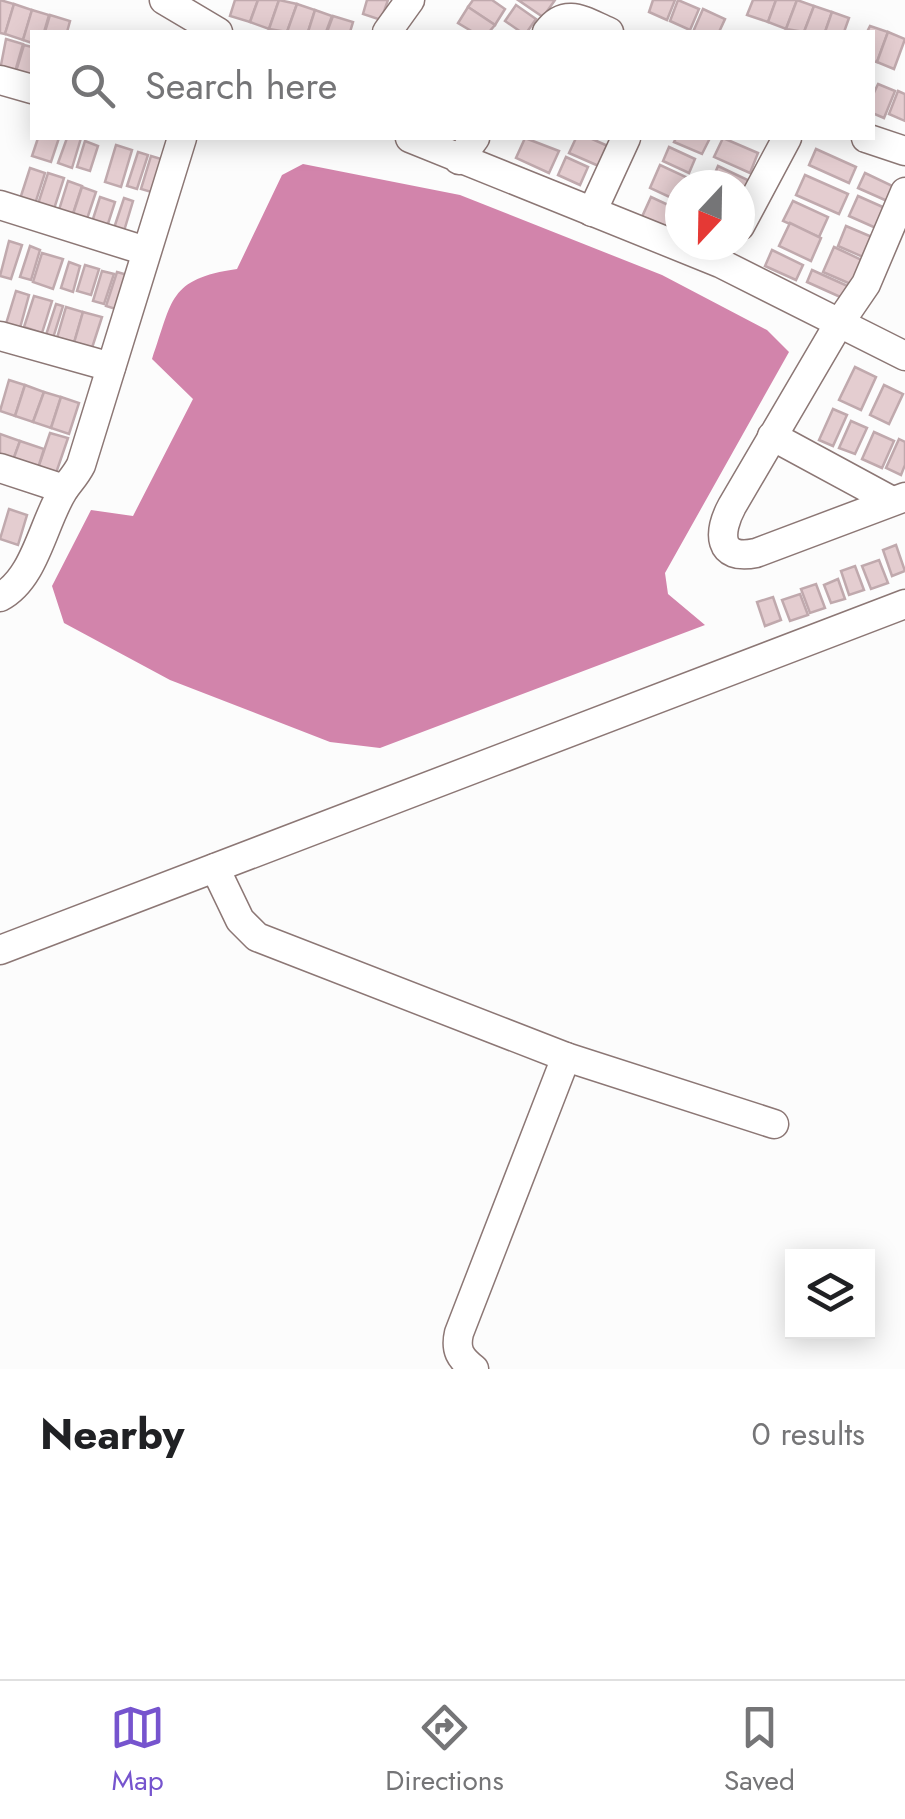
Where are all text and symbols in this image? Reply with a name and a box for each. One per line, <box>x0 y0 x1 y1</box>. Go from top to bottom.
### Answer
search box <box>30 30 875 140</box>
icon: search <box>65 58 120 113</box>
text: Search here <box>145 58 337 113</box>
north arrow <box>665 170 755 260</box>
map controls <box>785 1249 875 1339</box>
button: layers <box>785 1249 875 1339</box>
text: Nearby <box>40 1404 184 1465</box>
text: 0 results <box>752 1411 865 1457</box>
tab: Map <box>110 1700 165 1801</box>
tab: Directions <box>385 1700 504 1801</box>
tab: Saved <box>724 1700 795 1801</box>

